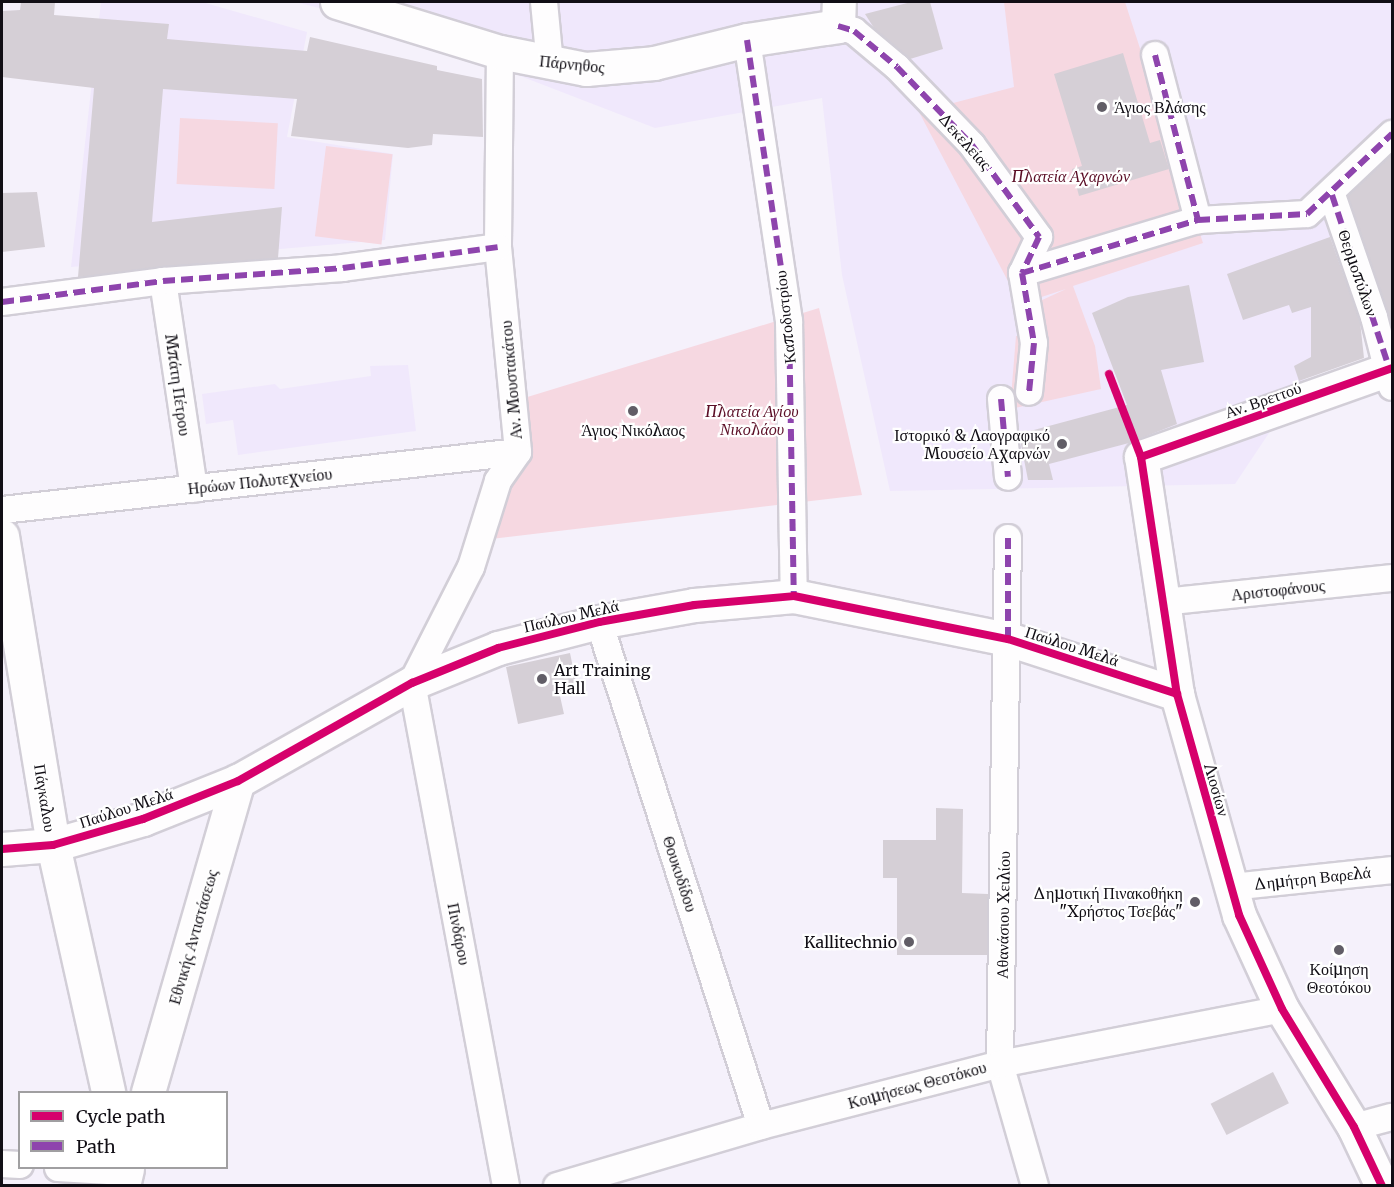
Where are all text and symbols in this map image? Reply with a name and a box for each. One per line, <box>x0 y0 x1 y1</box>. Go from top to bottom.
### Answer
street label: Πάρνηθος <box>538 51 606 77</box>
place label: Άγιος Βλάσης <box>1114 97 1206 117</box>
marker: Άγιος Βλάσης <box>1095 100 1109 114</box>
street label: Δεκελείας <box>934 109 996 173</box>
park label: Πλατεία Αχαρνών <box>1012 166 1130 186</box>
street label: Θερμοπύλων <box>1334 227 1382 319</box>
street label: Καποδιστρίου <box>771 269 799 365</box>
street label: Αν. Μουστακάτου <box>496 320 526 440</box>
street label: Μπάτη Πέτρου <box>161 333 195 437</box>
street label: Αν. Βρεττού <box>1222 378 1304 422</box>
park label: Πλατεία Αγίου Νικολάου <box>705 401 799 439</box>
marker: Άγιος Νικόλαος <box>626 404 640 418</box>
place label: Άγιος Νικόλαος <box>581 420 685 440</box>
place label: Ιστορικό & Λαογραφικό Μουσείο Αχαρνών <box>894 425 1050 463</box>
marker: Ιστορικό & Λαογραφικό Μουσείο Αχαρνών <box>1055 437 1069 451</box>
street label: Ηρώων Πολυτεχνείου <box>187 464 333 498</box>
street label: Αριστοφάνους <box>1230 576 1326 604</box>
street label: Παύλου Μελά <box>522 596 620 636</box>
street label: Παύλου Μελά <box>1023 622 1121 670</box>
place label: Art Training Hall <box>554 660 650 698</box>
marker: Art Training Hall <box>535 672 549 686</box>
street label: Λιοσίων <box>1200 762 1234 818</box>
street label: Πάγκαλου <box>30 763 60 833</box>
street label: Παύλου Μελά <box>77 784 175 832</box>
street label: Θουκυδίδου <box>659 834 701 914</box>
street label: Αθανάσιου Χειλίου <box>992 851 1014 979</box>
street label: Δημήτρη Βαρελά <box>1252 862 1372 894</box>
street label: Εθνικής Αντιστάσεως <box>165 867 221 1007</box>
place label: Δημοτική Πινακοθήκη "Χρήστος Τσεβάς" <box>1032 883 1183 921</box>
marker: Δημοτική Πινακοθήκη "Χρήστος Τσεβάς" <box>1188 895 1202 909</box>
street label: Πινδάρου <box>444 901 474 967</box>
place label: Kallitechnio <box>804 932 897 952</box>
marker: Kallitechnio <box>902 935 916 949</box>
marker: Κοίμηση Θεοτόκου <box>1332 943 1346 957</box>
place label: Κοίμηση Θεοτόκου <box>1307 959 1371 997</box>
street label: Κοιμήσεως Θεοτόκου <box>846 1057 988 1113</box>
legend <box>18 1091 228 1169</box>
text: Cycle path <box>76 1105 165 1128</box>
text: Path <box>76 1135 116 1158</box>

